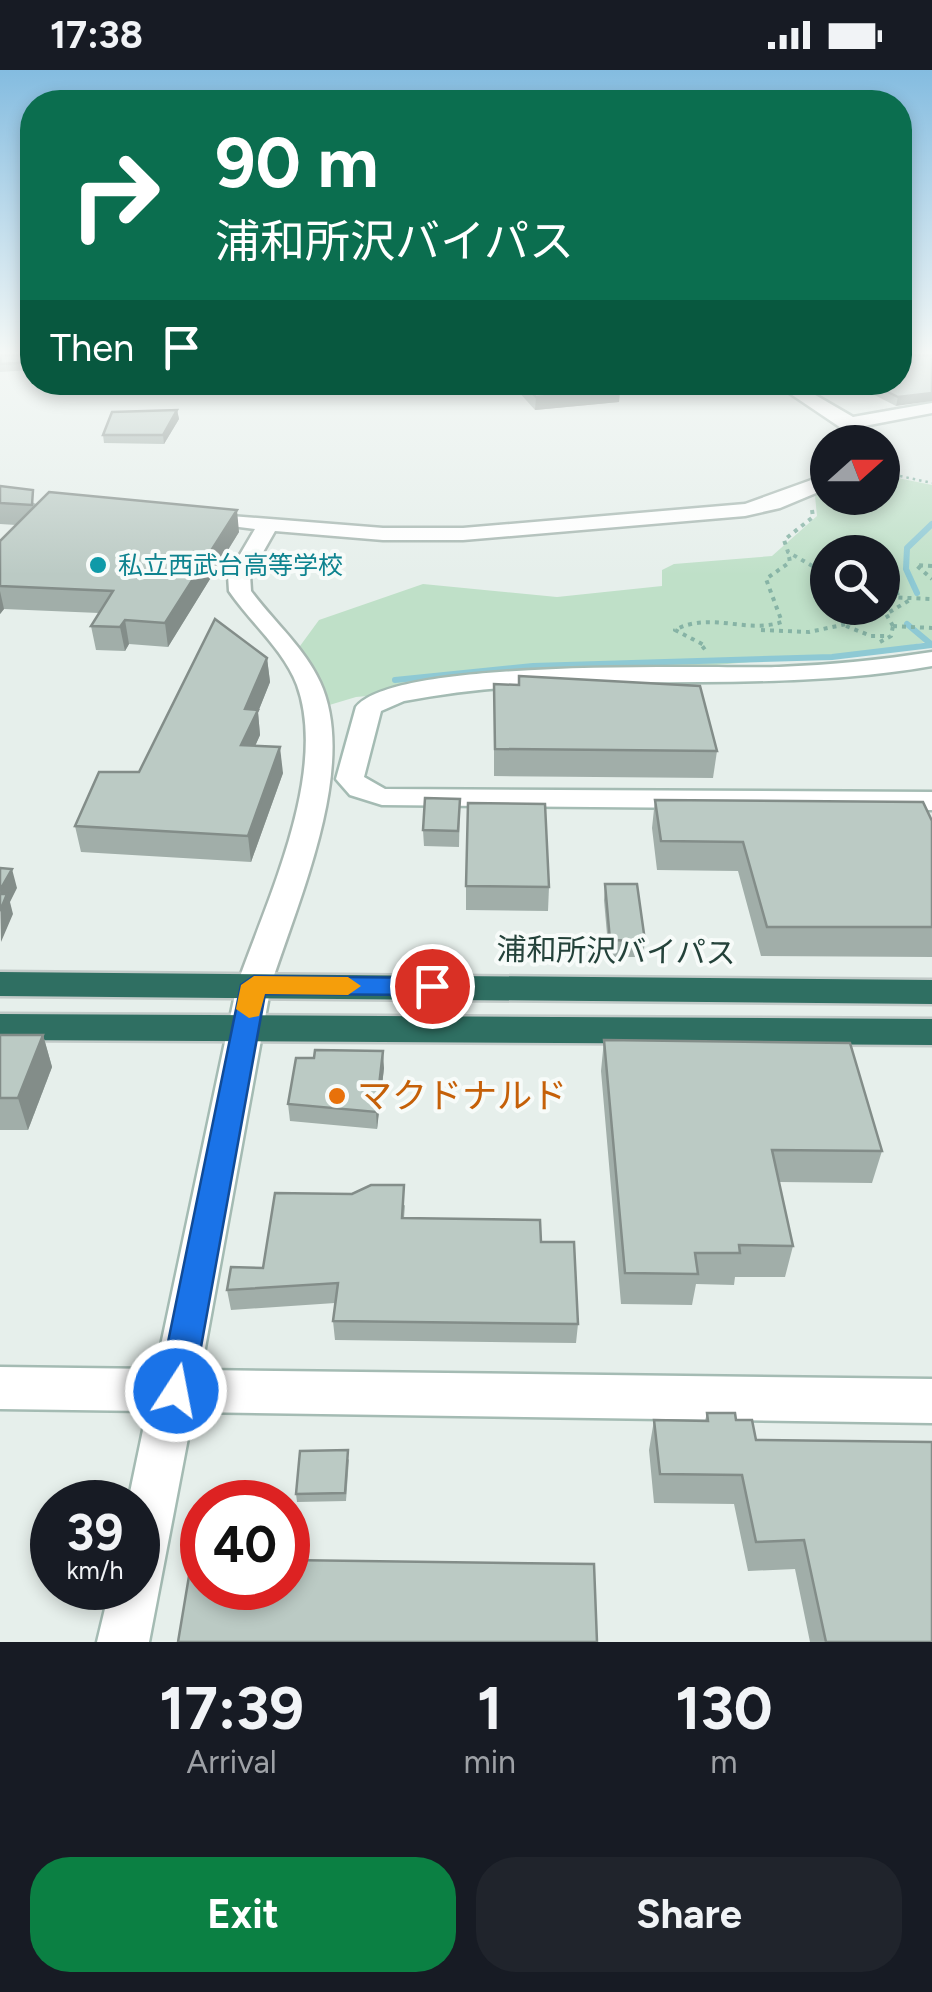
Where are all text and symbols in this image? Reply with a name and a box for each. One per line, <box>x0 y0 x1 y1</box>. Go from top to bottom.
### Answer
text: 17:38 <box>50 12 143 58</box>
text: 90 m <box>215 120 379 205</box>
icon: right <box>50 130 180 260</box>
text: 浦和所沢バイパス <box>215 214 574 268</box>
icon: arrive <box>154 320 209 375</box>
text: Then <box>50 325 134 371</box>
north arrow <box>810 425 900 515</box>
map controls <box>810 425 900 625</box>
button: search <box>810 535 900 625</box>
place label: 私立西武台高等学校 <box>118 550 343 580</box>
marker: 私立西武台高等学校 <box>87 554 109 576</box>
street label: 浦和所沢バイパス <box>496 930 736 972</box>
pin <box>390 944 475 1029</box>
icon: arrive <box>405 959 460 1014</box>
place label: マクドナルド <box>357 1075 567 1117</box>
marker: マクドナルド <box>326 1085 348 1107</box>
position arrow <box>124 1339 228 1443</box>
speed limit sign: 40 <box>180 1480 310 1610</box>
text: 39 <box>67 1502 123 1563</box>
text: km/h <box>66 1555 124 1585</box>
text: 17:39 <box>159 1672 304 1744</box>
text: 1 <box>477 1672 502 1744</box>
text: 130 <box>675 1672 773 1744</box>
text: Arrival <box>187 1743 277 1781</box>
text: min <box>463 1743 516 1781</box>
text: m <box>710 1743 738 1781</box>
button: Exit <box>30 1857 456 1972</box>
button: Share <box>476 1857 902 1972</box>

